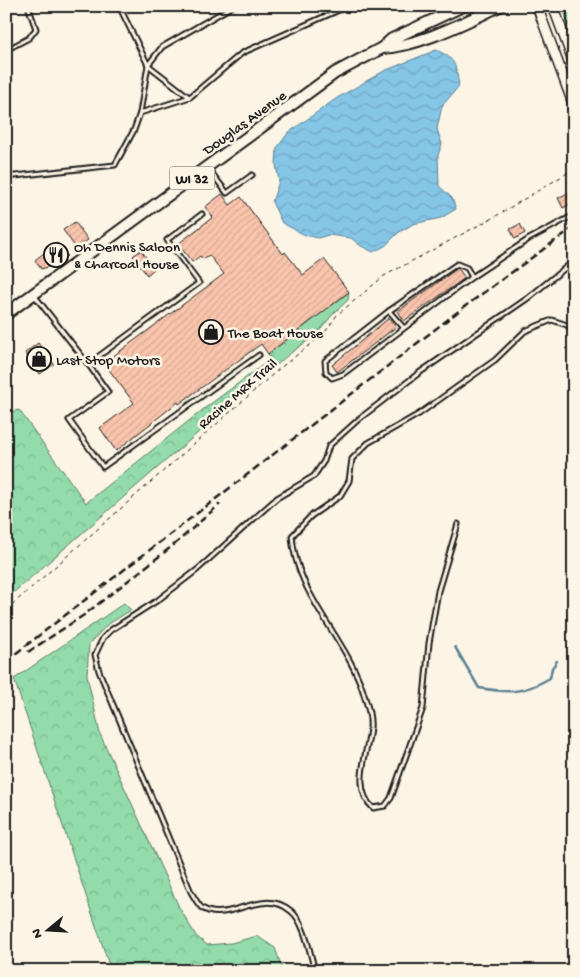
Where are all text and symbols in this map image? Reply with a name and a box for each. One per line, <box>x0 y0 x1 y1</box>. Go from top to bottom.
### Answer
street label: Douglas Avenue <box>199 87 291 161</box>
road number: WI 32 <box>170 167 214 190</box>
place label: Oh Dennis Saloon & Charcoal House <box>74 239 180 274</box>
restaurant icon: Oh Dennis Saloon & Charcoal House <box>43 242 69 268</box>
shop icon: The Boat House <box>198 319 224 345</box>
place label: The Boat House <box>227 325 323 343</box>
shop icon: Last Stop Motors <box>26 346 52 372</box>
place label: Last Stop Motors <box>56 352 160 370</box>
street label: Racine MRK Trail <box>195 355 282 434</box>
north arrow <box>22 904 72 954</box>
text: N <box>29 926 48 940</box>

